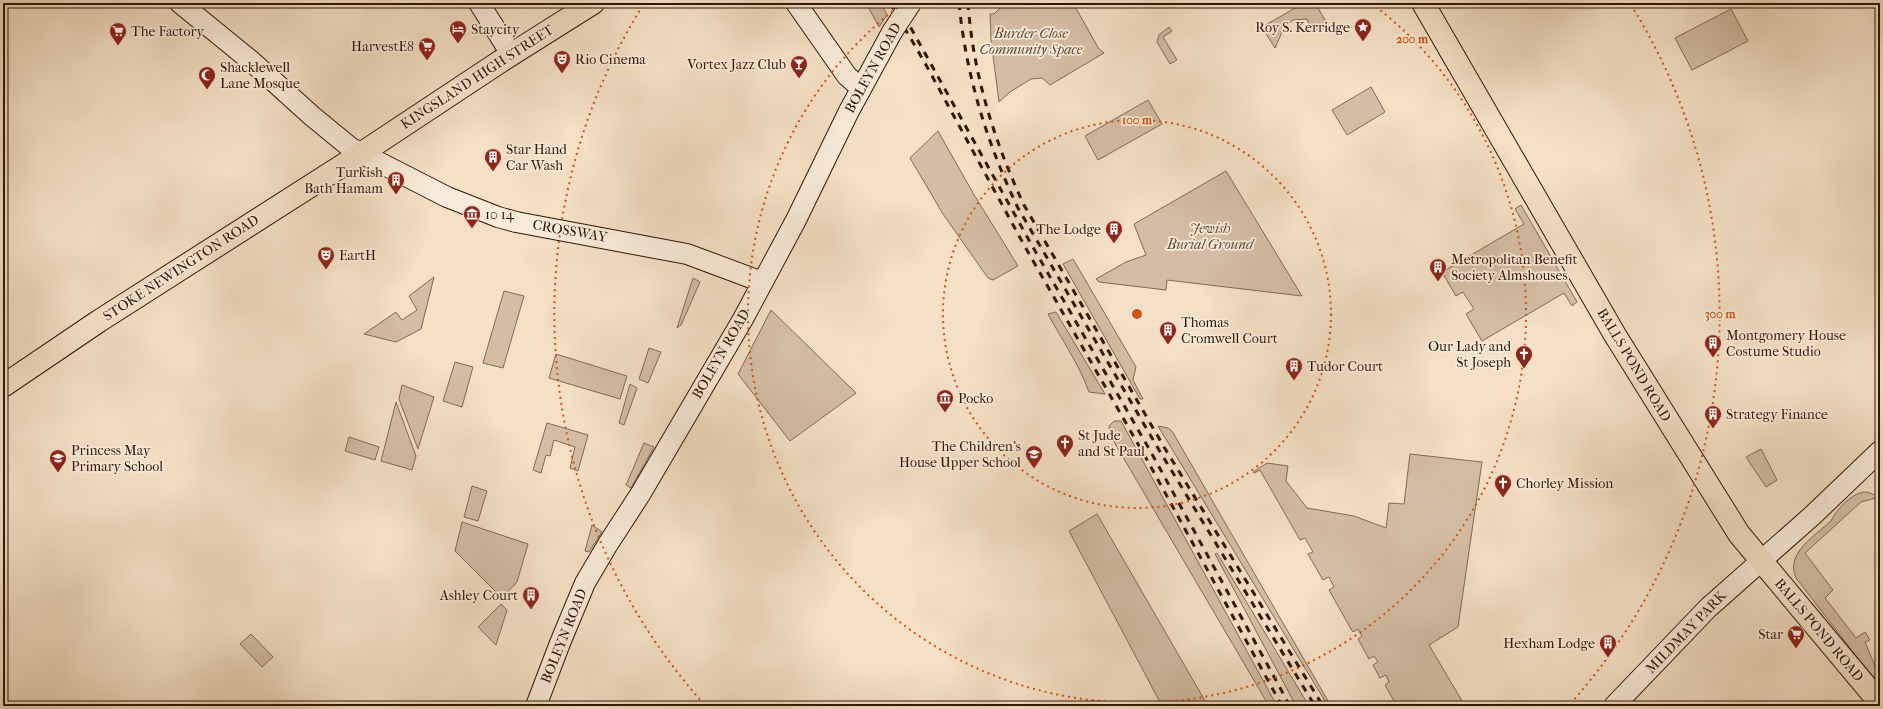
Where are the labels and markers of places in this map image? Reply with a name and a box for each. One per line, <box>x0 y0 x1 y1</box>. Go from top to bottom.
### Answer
place icon: Roy S. Kerridge <box>1353 17 1373 42</box>
hotel icon: Staycity <box>448 19 468 44</box>
place label: Roy S. Kerridge <box>1255 19 1350 36</box>
supermarket icon: The Factory <box>108 21 128 46</box>
place label: Staycity <box>471 21 520 38</box>
place label: The Factory <box>131 23 204 40</box>
supermarket icon: HarvestE8 <box>417 36 437 61</box>
place label: HarvestE8 <box>351 38 414 55</box>
theatre icon: Rio Cinema <box>552 49 572 74</box>
place label: Rio Cinema <box>575 51 646 68</box>
bar icon: Vortex Jazz Club <box>789 54 809 79</box>
place label: Vortex Jazz Club <box>686 56 786 73</box>
place label: Shacklewell Lane Mosque <box>220 59 300 92</box>
mosque icon: Shacklewell Lane Mosque <box>197 65 217 90</box>
place label: Star Hand Car Wash <box>506 141 567 174</box>
building icon: Star Hand Car Wash <box>483 147 503 172</box>
place label: Turkish Bath Hamam <box>304 164 383 197</box>
building icon: Turkish Bath Hamam <box>386 170 406 195</box>
museum icon: 10 14 <box>462 204 482 229</box>
place label: 10 14 <box>485 206 515 223</box>
building icon: The Lodge <box>1104 219 1124 244</box>
place label: The Lodge <box>1036 221 1101 238</box>
theatre icon: EartH <box>316 245 336 270</box>
place label: EartH <box>339 247 376 264</box>
place label: Metropolitan Benefit Society Almshouses <box>1451 251 1577 284</box>
building icon: Metropolitan Benefit Society Almshouses <box>1428 257 1448 282</box>
centre of rings <box>1130 307 1144 321</box>
place label: Thomas Cromwell Court <box>1181 314 1278 347</box>
building icon: Thomas Cromwell Court <box>1158 320 1178 345</box>
place label: Montgomery House Costume Studio <box>1726 327 1846 360</box>
building icon: Montgomery House Costume Studio <box>1703 333 1723 358</box>
place label: Our Lady and St Joseph <box>1428 338 1511 371</box>
church icon: Our Lady and St Joseph <box>1514 344 1534 369</box>
building icon: Tudor Court <box>1284 356 1304 381</box>
place label: Tudor Court <box>1307 358 1383 375</box>
museum icon: Pocko <box>935 388 955 413</box>
place label: Pocko <box>958 390 993 407</box>
building icon: Strategy Finance <box>1703 404 1723 429</box>
place label: Strategy Finance <box>1726 406 1828 423</box>
place label: St Jude and St Paul <box>1078 427 1145 460</box>
church icon: St Jude and St Paul <box>1055 433 1075 458</box>
place label: The Children's House Upper School <box>899 438 1021 471</box>
place label: Princess May Primary School <box>71 442 163 475</box>
school or university icon: The Children's House Upper School <box>1024 444 1044 469</box>
school or university icon: Princess May Primary School <box>48 448 68 473</box>
church icon: Chorley Mission <box>1493 473 1513 498</box>
place label: Chorley Mission <box>1516 475 1613 492</box>
building icon: Ashley Court <box>521 585 541 610</box>
place label: Ashley Court <box>439 587 518 604</box>
supermarket icon: Star <box>1786 624 1806 649</box>
place label: Star <box>1758 626 1783 643</box>
building icon: Hexham Lodge <box>1598 633 1618 658</box>
place label: Hexham Lodge <box>1503 635 1595 652</box>

